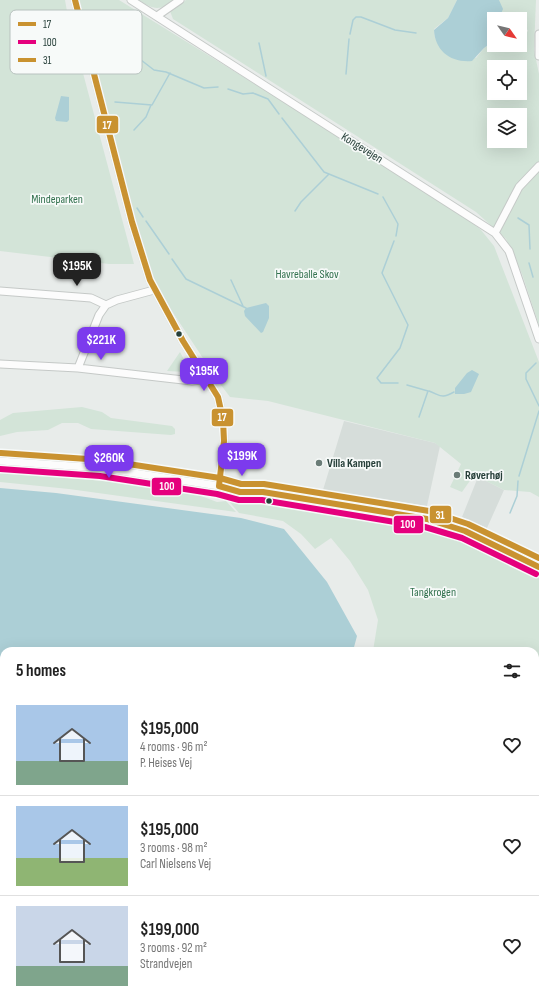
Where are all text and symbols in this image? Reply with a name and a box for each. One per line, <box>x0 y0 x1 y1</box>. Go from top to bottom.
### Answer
legend <box>10 10 142 74</box>
north arrow <box>487 12 527 52</box>
map controls <box>487 12 527 148</box>
text: 17 <box>43 18 52 31</box>
text: 100 <box>43 36 57 49</box>
text: 31 <box>43 54 52 67</box>
button: locate <box>487 60 527 100</box>
button: layers <box>487 108 527 148</box>
line badge: 17 <box>96 115 119 134</box>
text: 17 <box>102 119 112 132</box>
street label: Kongevejen <box>338 129 386 167</box>
park label: Mindeparken <box>31 192 83 207</box>
pin: $195K <box>49 253 105 287</box>
text: $195K <box>62 258 92 274</box>
park label: Havreballe Skov <box>275 267 339 282</box>
pin: $221K <box>73 327 129 361</box>
unlabelled marker <box>174 329 184 339</box>
text: $221K <box>86 332 116 348</box>
pin: $195K <box>176 358 232 392</box>
text: $195K <box>189 363 219 379</box>
line badge: 17 <box>211 408 234 427</box>
text: 17 <box>217 411 227 424</box>
pin: $199K <box>214 443 270 477</box>
pin: $260K <box>81 445 137 479</box>
text: $199K <box>227 448 257 464</box>
text: $260K <box>93 450 125 466</box>
place label: Villa Kampen <box>327 456 381 471</box>
marker: Villa Kampen <box>314 458 324 468</box>
place label: Røverhøj <box>465 468 503 483</box>
marker: Røverhøj <box>452 470 462 480</box>
line badge: 100 <box>151 477 182 496</box>
text: 100 <box>160 480 174 493</box>
unlabelled marker <box>264 496 274 506</box>
line badge: 31 <box>429 505 452 524</box>
text: 31 <box>435 509 445 522</box>
line badge: 100 <box>393 515 424 534</box>
text: 100 <box>401 518 415 531</box>
park label: Tangkrogen <box>410 585 456 600</box>
icon: filters <box>501 660 523 682</box>
text: 5 homes <box>16 661 66 681</box>
text: $195,000 <box>140 719 199 739</box>
icon: home <box>48 721 96 769</box>
icon: heart <box>501 734 523 756</box>
text: 4 rooms · 96 m² <box>140 739 207 755</box>
text: P. Heises Vej <box>140 755 192 771</box>
text: $195,000 <box>140 820 199 840</box>
icon: home <box>48 822 96 870</box>
icon: heart <box>501 835 523 857</box>
text: 3 rooms · 98 m² <box>140 840 207 856</box>
text: Carl Nielsens Vej <box>140 856 211 872</box>
text: $199,000 <box>140 920 199 940</box>
icon: home <box>48 922 96 970</box>
icon: heart <box>501 935 523 957</box>
text: 3 rooms · 92 m² <box>140 940 207 956</box>
text: Strandvejen <box>140 956 192 972</box>

